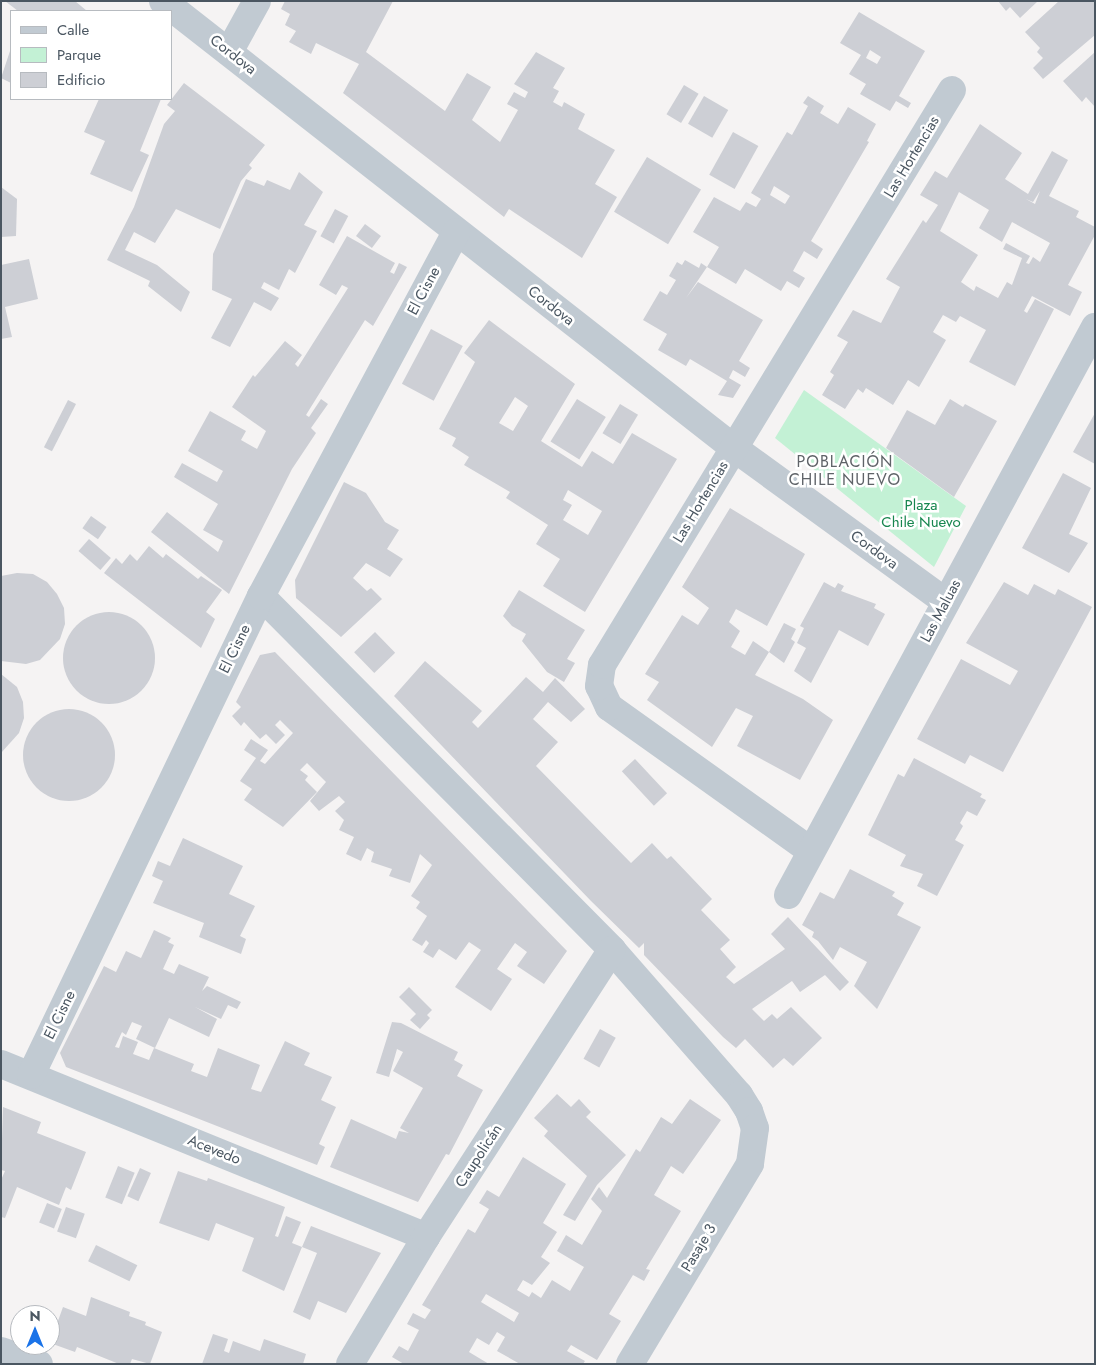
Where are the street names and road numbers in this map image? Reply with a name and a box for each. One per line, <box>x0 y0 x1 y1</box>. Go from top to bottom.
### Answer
street label: Cordova <box>206 31 260 79</box>
street label: Las Hortencias <box>881 113 943 201</box>
street label: El Cisne <box>404 264 444 318</box>
street label: Cordova <box>524 282 578 330</box>
street label: Las Hortencias <box>670 458 732 546</box>
street label: Cordova <box>847 527 901 573</box>
street label: Las Maluas <box>917 577 965 645</box>
street label: El Cisne <box>216 622 254 676</box>
street label: El Cisne <box>41 988 79 1042</box>
street label: Caupolicán <box>452 1121 506 1191</box>
street label: Acevedo <box>185 1131 243 1169</box>
street label: Pasaje 3 <box>678 1221 720 1275</box>

